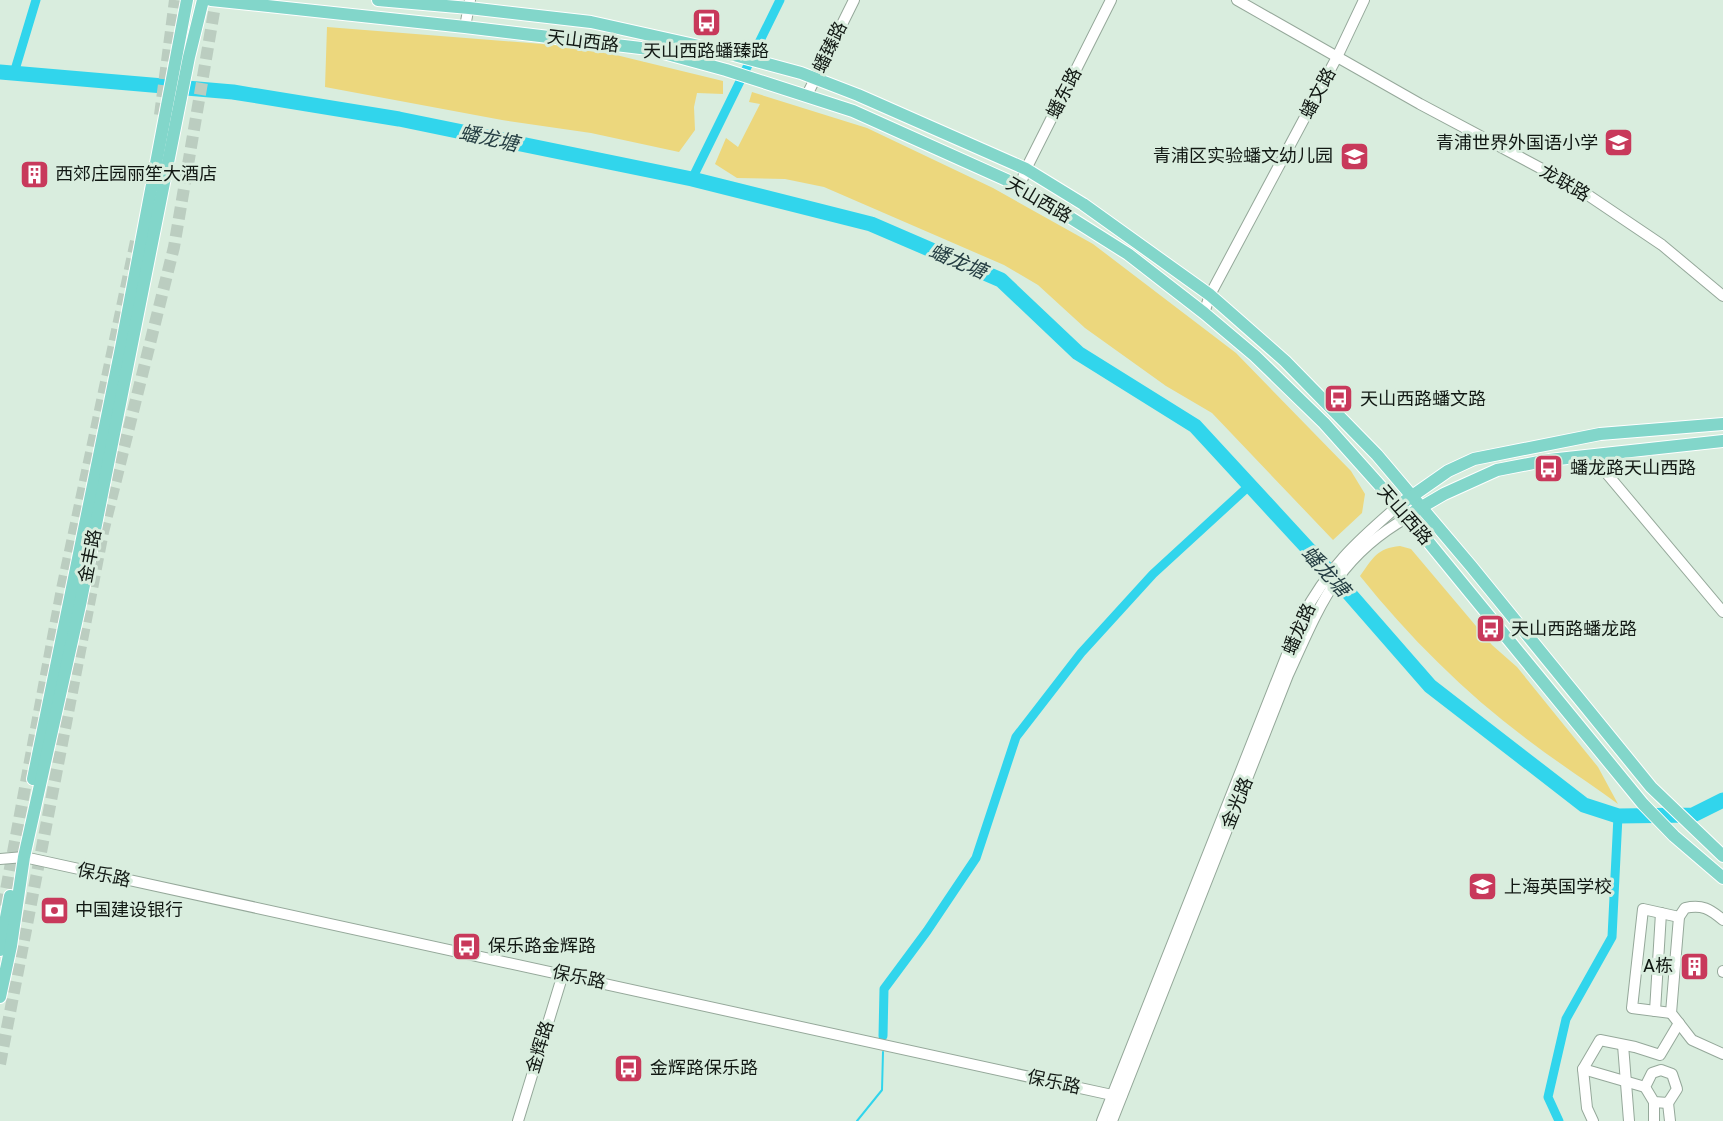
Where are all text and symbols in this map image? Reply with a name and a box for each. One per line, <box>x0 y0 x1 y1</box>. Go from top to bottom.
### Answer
bus stop icon: 天山西路蟠臻路 <box>690 6 722 38</box>
street label: 蟠臻路 <box>807 17 851 76</box>
street label: 天山西路 <box>546 25 620 55</box>
place label: 天山西路蟠臻路 <box>643 39 769 61</box>
street label: 蟠东路 <box>1041 63 1085 122</box>
street label: 蟠文路 <box>1295 64 1340 122</box>
water label: 蟠龙塘 <box>457 119 524 156</box>
school or university icon: 青浦世界外国语小学 <box>1603 127 1635 159</box>
place label: 青浦世界外国语小学 <box>1436 131 1598 153</box>
school or university icon: 青浦区实验蟠文幼儿园 <box>1338 140 1370 172</box>
place label: 青浦区实验蟠文幼儿园 <box>1153 144 1333 166</box>
building icon: 西郊庄园丽笙大酒店 <box>18 158 50 190</box>
street label: 龙联路 <box>1537 159 1594 205</box>
place label: 西郊庄园丽笙大酒店 <box>55 162 217 184</box>
street label: 天山西路 <box>1003 172 1076 227</box>
water label: 蟠龙塘 <box>926 237 993 284</box>
bus stop icon: 天山西路蟠文路 <box>1323 383 1355 415</box>
place label: 天山西路蟠文路 <box>1360 387 1486 409</box>
bus stop icon: 蟠龙路天山西路 <box>1533 452 1565 484</box>
place label: 蟠龙路天山西路 <box>1570 456 1696 478</box>
street label: 天山西路 <box>1374 480 1438 549</box>
street label: 金丰路 <box>73 527 105 584</box>
water label: 蟠龙塘 <box>1298 540 1358 603</box>
street label: 蟠龙路 <box>1277 599 1319 658</box>
bus stop icon: 天山西路蟠龙路 <box>1474 613 1506 645</box>
place label: 天山西路蟠龙路 <box>1511 617 1637 639</box>
street label: 金光路 <box>1216 773 1256 832</box>
street label: 保乐路 <box>76 858 133 890</box>
school or university icon: 上海英国学校 <box>1467 871 1499 903</box>
place label: 上海英国学校 <box>1504 875 1612 897</box>
bank icon: 中国建设银行 <box>38 894 70 926</box>
place label: 中国建设银行 <box>75 898 183 920</box>
bus stop icon: 保乐路金辉路 <box>451 930 483 962</box>
place label: 保乐路金辉路 <box>488 934 596 956</box>
building icon: A栋 <box>1678 950 1710 982</box>
place label: A栋 <box>1643 954 1673 976</box>
street label: 保乐路 <box>551 960 608 992</box>
street label: 金辉路 <box>521 1018 557 1076</box>
bus stop icon: 金辉路保乐路 <box>613 1052 645 1084</box>
place label: 金辉路保乐路 <box>650 1056 758 1078</box>
street label: 保乐路 <box>1026 1065 1083 1097</box>

